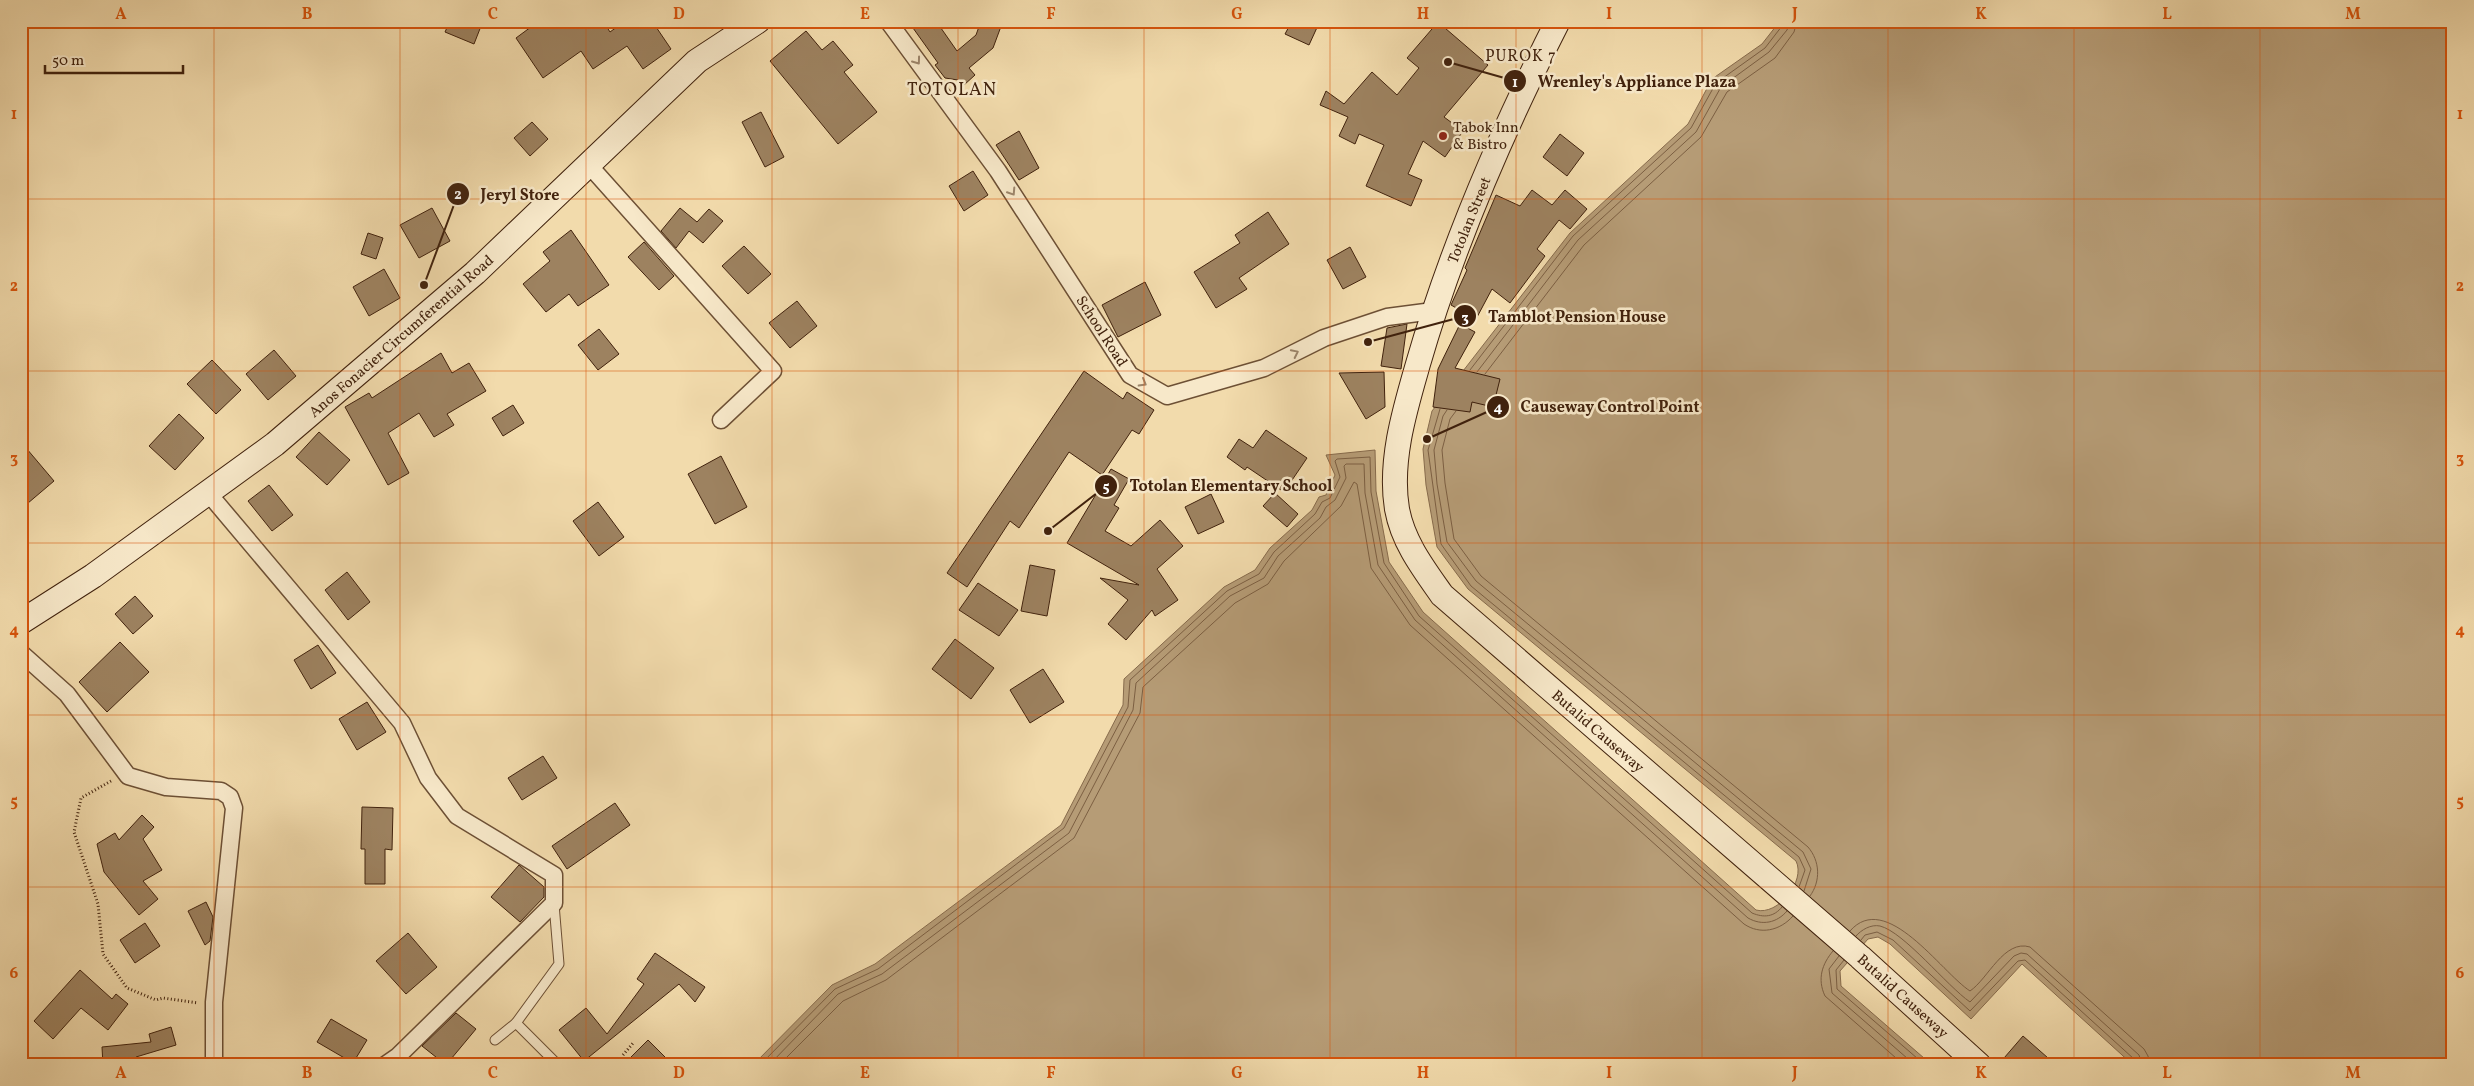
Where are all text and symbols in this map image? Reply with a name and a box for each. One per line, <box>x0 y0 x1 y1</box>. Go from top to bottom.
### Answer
text: A <box>115 4 127 26</box>
text: B <box>302 4 313 26</box>
text: C <box>488 4 498 26</box>
text: D <box>673 4 685 26</box>
text: E <box>860 4 870 26</box>
text: F <box>1046 4 1056 26</box>
text: G <box>1231 4 1243 26</box>
text: H <box>1417 4 1429 26</box>
text: I <box>1606 4 1612 26</box>
text: J <box>1791 4 1798 26</box>
text: K <box>1975 4 1987 26</box>
text: L <box>2162 4 2172 26</box>
text: M <box>2345 4 2361 26</box>
scale bar <box>45 42 182 74</box>
district label: PUROK 7 <box>1485 46 1557 68</box>
text: 50 m <box>52 51 84 72</box>
one-way arrow <box>911 55 920 64</box>
callout: Wrenley's Appliance Plaza <box>1503 66 1746 97</box>
text: Wrenley's Appliance Plaza <box>1538 72 1736 94</box>
text: 1 <box>1512 73 1518 94</box>
district label: TOTOLAN <box>907 78 997 103</box>
text: 1 <box>11 104 17 126</box>
text: 1 <box>2457 104 2463 126</box>
place label: Tabok Inn & Bistro <box>1453 118 1519 156</box>
marker: Tabok Inn & Bistro <box>1437 130 1449 142</box>
street label: Totolan Street <box>1443 174 1497 267</box>
callout: Jeryl Store <box>446 179 570 210</box>
text: 2 <box>454 185 462 206</box>
text: Jeryl Store <box>480 185 559 207</box>
one-way arrow <box>1006 187 1015 196</box>
street label: Anos Fonacier Circumferential Road <box>305 251 499 423</box>
text: 2 <box>10 276 18 298</box>
text: 2 <box>2456 276 2464 298</box>
street label: School Road <box>1070 292 1132 371</box>
callout: Tamblot Pension House <box>1453 301 1675 332</box>
text: Tamblot Pension House <box>1488 307 1666 329</box>
text: 3 <box>1461 308 1469 329</box>
one-way arrow <box>1289 349 1298 359</box>
one-way arrow <box>1138 376 1147 386</box>
callout: Causeway Control Point <box>1486 391 1710 422</box>
text: Causeway Control Point <box>1521 397 1699 419</box>
text: 4 <box>1493 398 1503 419</box>
text: 3 <box>10 448 18 470</box>
text: 3 <box>2456 448 2464 470</box>
callout: Totolan Elementary School <box>1094 470 1342 501</box>
text: Totolan Elementary School <box>1130 476 1333 498</box>
text: 5 <box>1102 477 1110 498</box>
text: 4 <box>9 620 19 642</box>
text: 4 <box>2455 620 2465 642</box>
street label: Butalid Causeway <box>1546 686 1648 778</box>
text: 5 <box>10 791 18 813</box>
text: 5 <box>2456 791 2464 813</box>
street label: Butalid Causeway <box>1852 950 1952 1044</box>
text: 6 <box>10 963 19 985</box>
text: 6 <box>2456 963 2465 985</box>
text: A <box>115 1063 127 1085</box>
text: B <box>302 1063 313 1085</box>
text: C <box>488 1063 498 1085</box>
text: D <box>673 1063 685 1085</box>
text: E <box>860 1063 870 1085</box>
text: F <box>1046 1063 1056 1085</box>
text: G <box>1231 1063 1243 1085</box>
text: H <box>1417 1063 1429 1085</box>
text: I <box>1606 1063 1612 1085</box>
text: J <box>1791 1063 1798 1085</box>
text: K <box>1975 1063 1987 1085</box>
text: L <box>2162 1063 2172 1085</box>
text: M <box>2345 1063 2361 1085</box>

